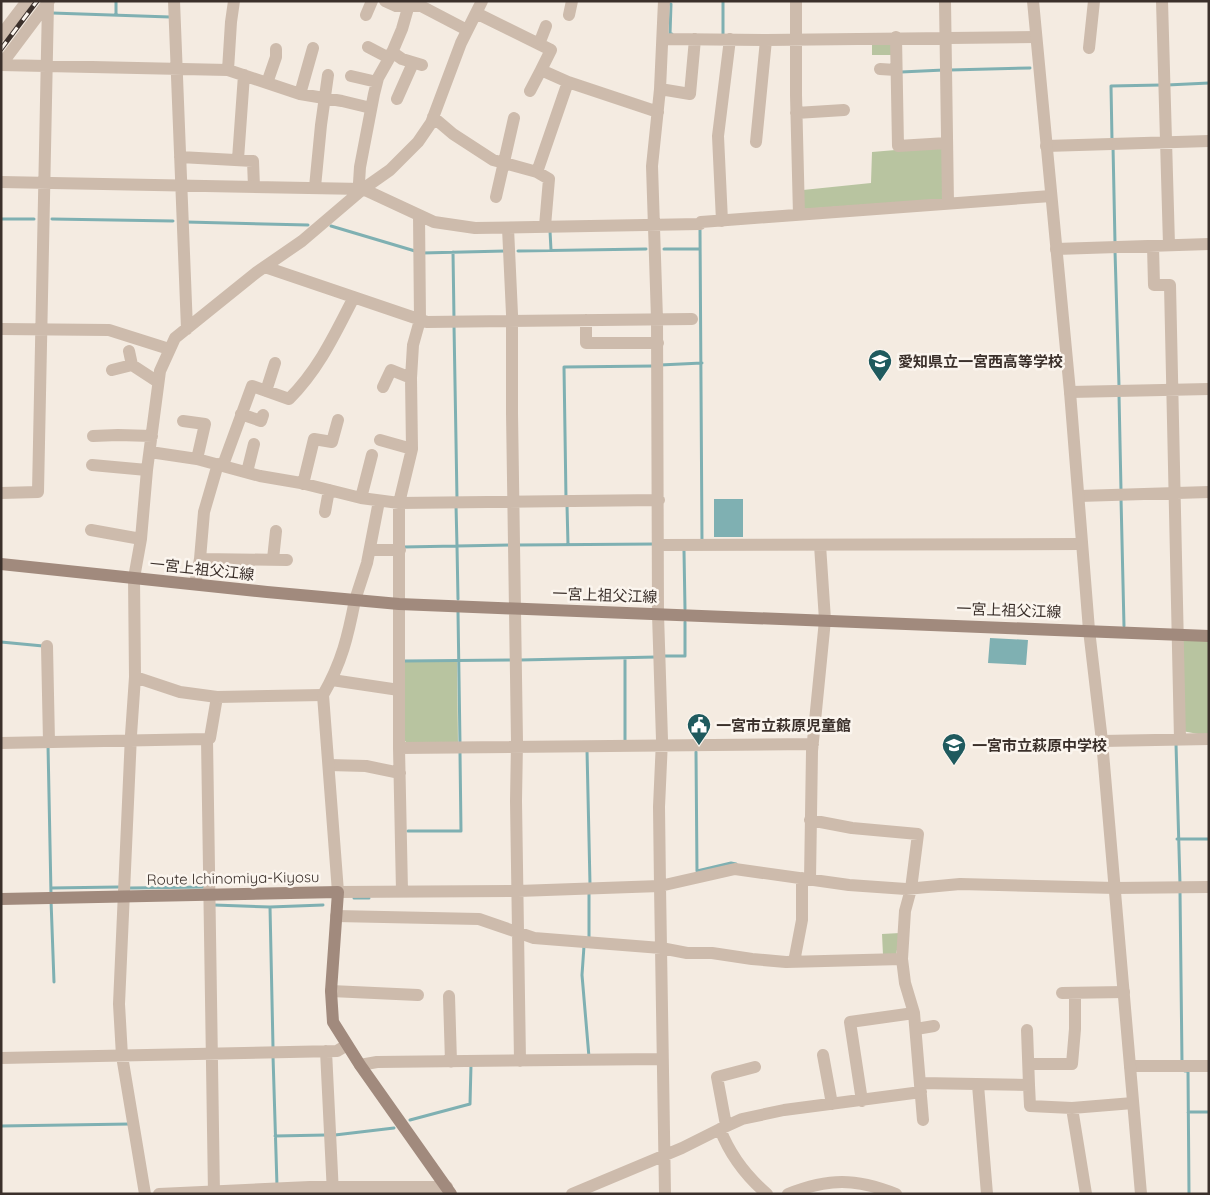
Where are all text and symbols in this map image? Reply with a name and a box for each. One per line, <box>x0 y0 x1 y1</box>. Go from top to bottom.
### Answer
school or university icon: 愛知県立一宮西高等学校 <box>867 348 893 382</box>
place label: 愛知県立一宮西高等学校 <box>898 352 1063 371</box>
street label: 一宮上祖父江線 <box>149 554 255 584</box>
street label: 一宮上祖父江線 <box>552 584 658 606</box>
street label: 一宮上祖父江線 <box>956 599 1062 621</box>
public building icon: 一宮市立萩原児童館 <box>686 712 712 746</box>
place label: 一宮市立萩原児童館 <box>716 716 851 735</box>
school or university icon: 一宮市立萩原中学校 <box>941 732 967 766</box>
place label: 一宮市立萩原中学校 <box>972 736 1107 755</box>
street label: Route Ichinomiya-Kiyosu <box>146 867 320 889</box>

